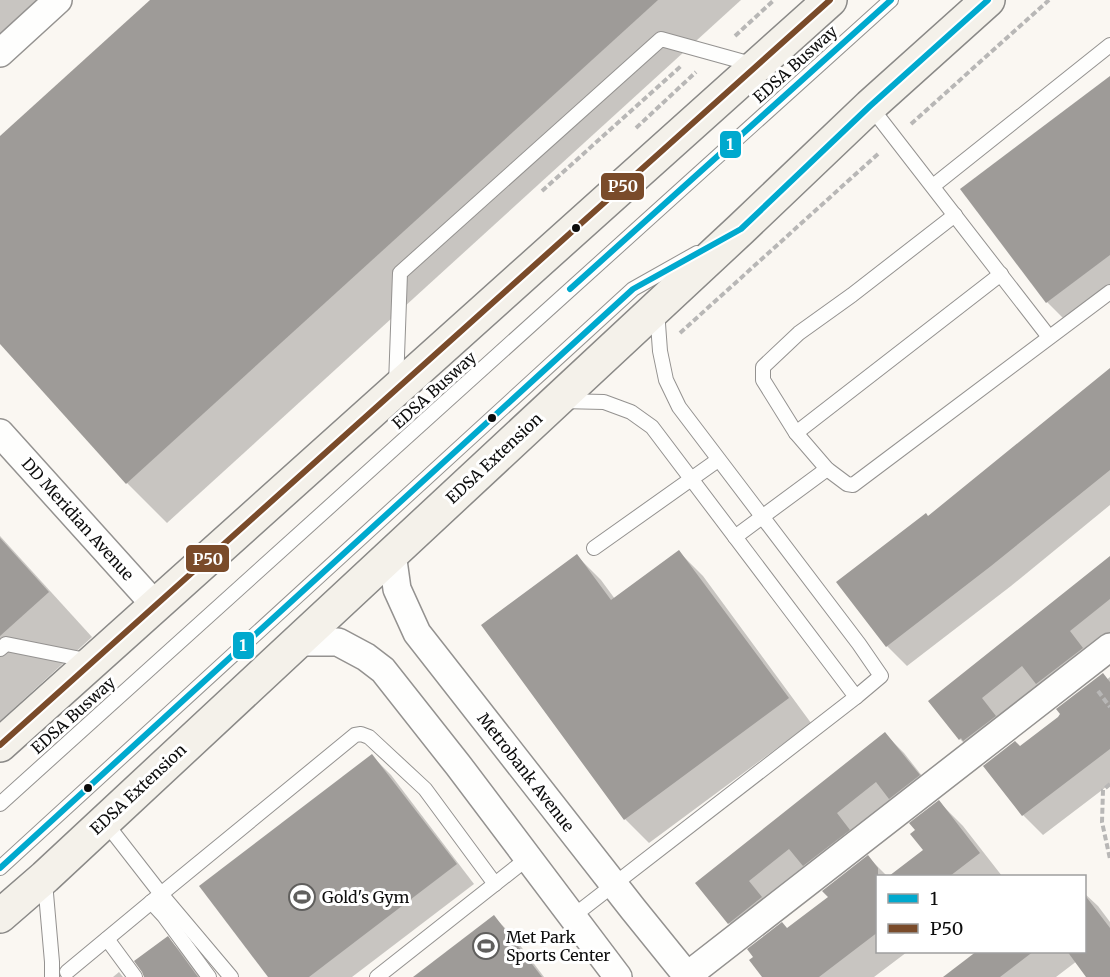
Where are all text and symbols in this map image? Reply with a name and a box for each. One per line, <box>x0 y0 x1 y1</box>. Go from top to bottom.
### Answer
street label: EDSA Busway <box>749 21 842 107</box>
line badge: 1 <box>719 130 742 159</box>
text: 1 <box>726 134 734 154</box>
line badge: P50 <box>600 172 645 201</box>
text: P50 <box>608 176 638 196</box>
unlabelled marker <box>570 222 582 234</box>
street label: EDSA Busway <box>388 347 481 433</box>
street label: EDSA Extension <box>442 408 546 508</box>
unlabelled marker <box>486 412 498 424</box>
street label: DD Meridian Avenue <box>18 454 138 584</box>
line badge: P50 <box>185 544 230 573</box>
text: P50 <box>193 549 223 569</box>
line badge: 1 <box>232 631 255 660</box>
text: 1 <box>239 635 247 655</box>
street label: EDSA Busway <box>27 672 120 758</box>
street label: Metrobank Avenue <box>473 709 579 835</box>
street label: EDSA Extension <box>86 739 190 839</box>
unlabelled marker <box>82 782 94 794</box>
legend <box>876 875 1086 953</box>
sports icon: Gold's Gym <box>287 882 317 912</box>
place label: Gold's Gym <box>322 887 410 907</box>
text: 1 <box>930 887 938 910</box>
text: P50 <box>930 917 963 940</box>
place label: Met Park Sports Center <box>506 927 610 965</box>
sports icon: Met Park Sports Center <box>471 931 501 961</box>

